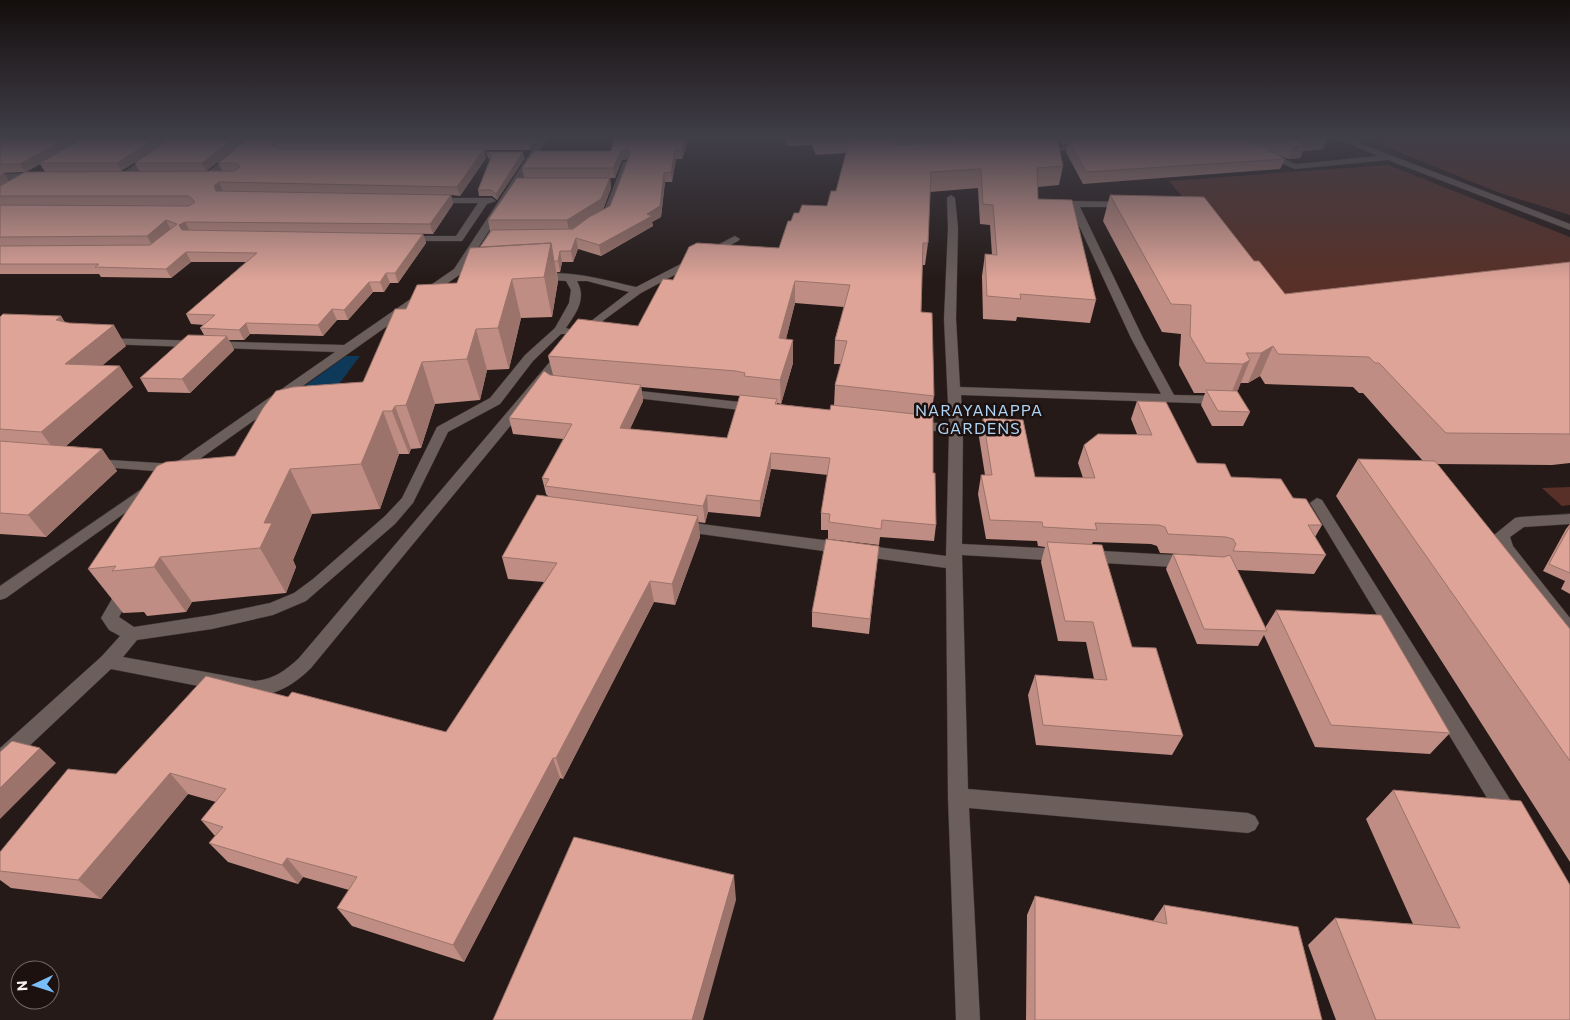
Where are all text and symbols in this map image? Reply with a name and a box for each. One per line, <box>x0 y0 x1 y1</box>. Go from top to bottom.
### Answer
district label: NARAYANAPPA GARDENS <box>915 400 1043 437</box>
north arrow <box>10 960 60 1010</box>
text: N <box>13 980 30 992</box>

